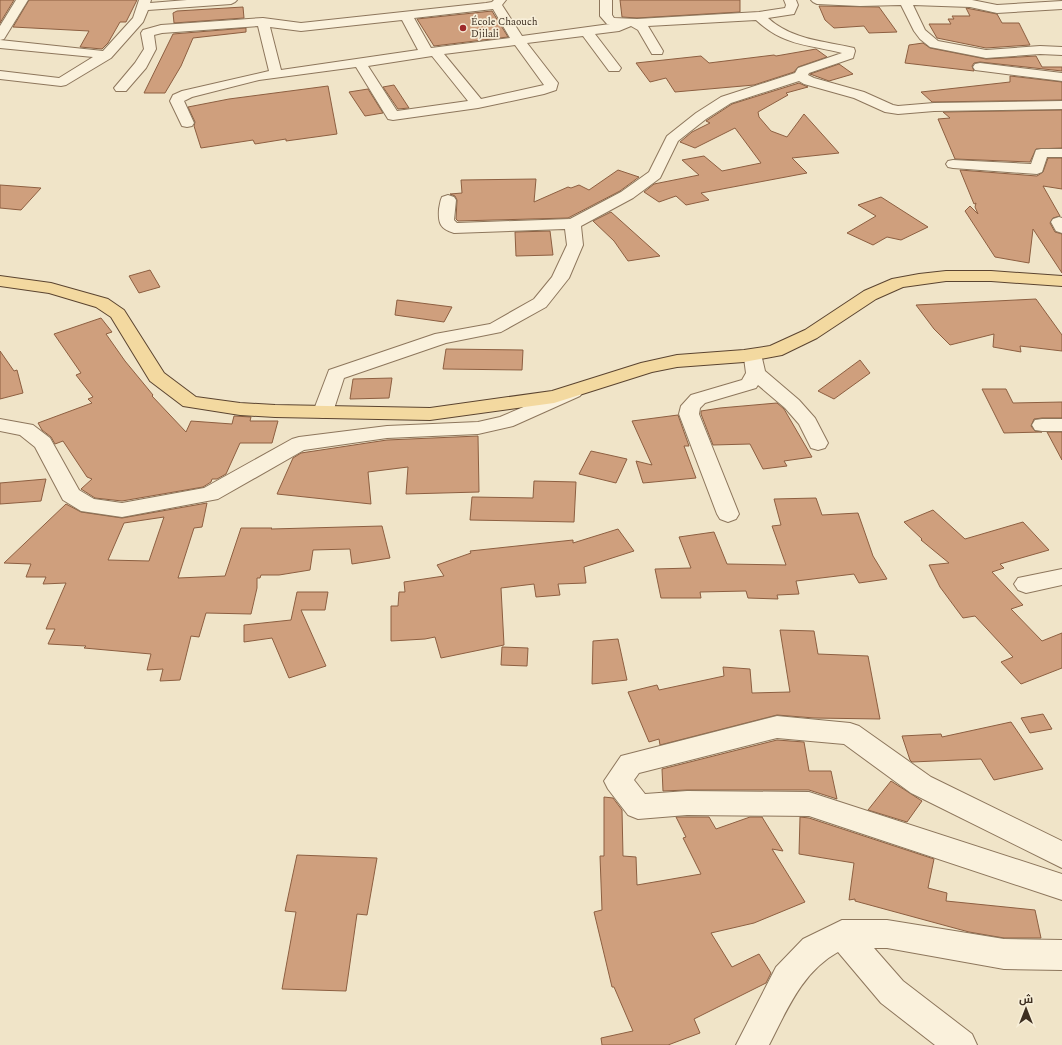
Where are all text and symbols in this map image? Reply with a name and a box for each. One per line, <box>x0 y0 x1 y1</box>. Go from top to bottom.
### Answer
place label: École Chaouch Djilali <box>471 14 538 42</box>
marker: École Chaouch Djilali <box>458 23 468 33</box>
north arrow <box>1006 989 1046 1029</box>
text: ش <box>1019 991 1033 1008</box>

